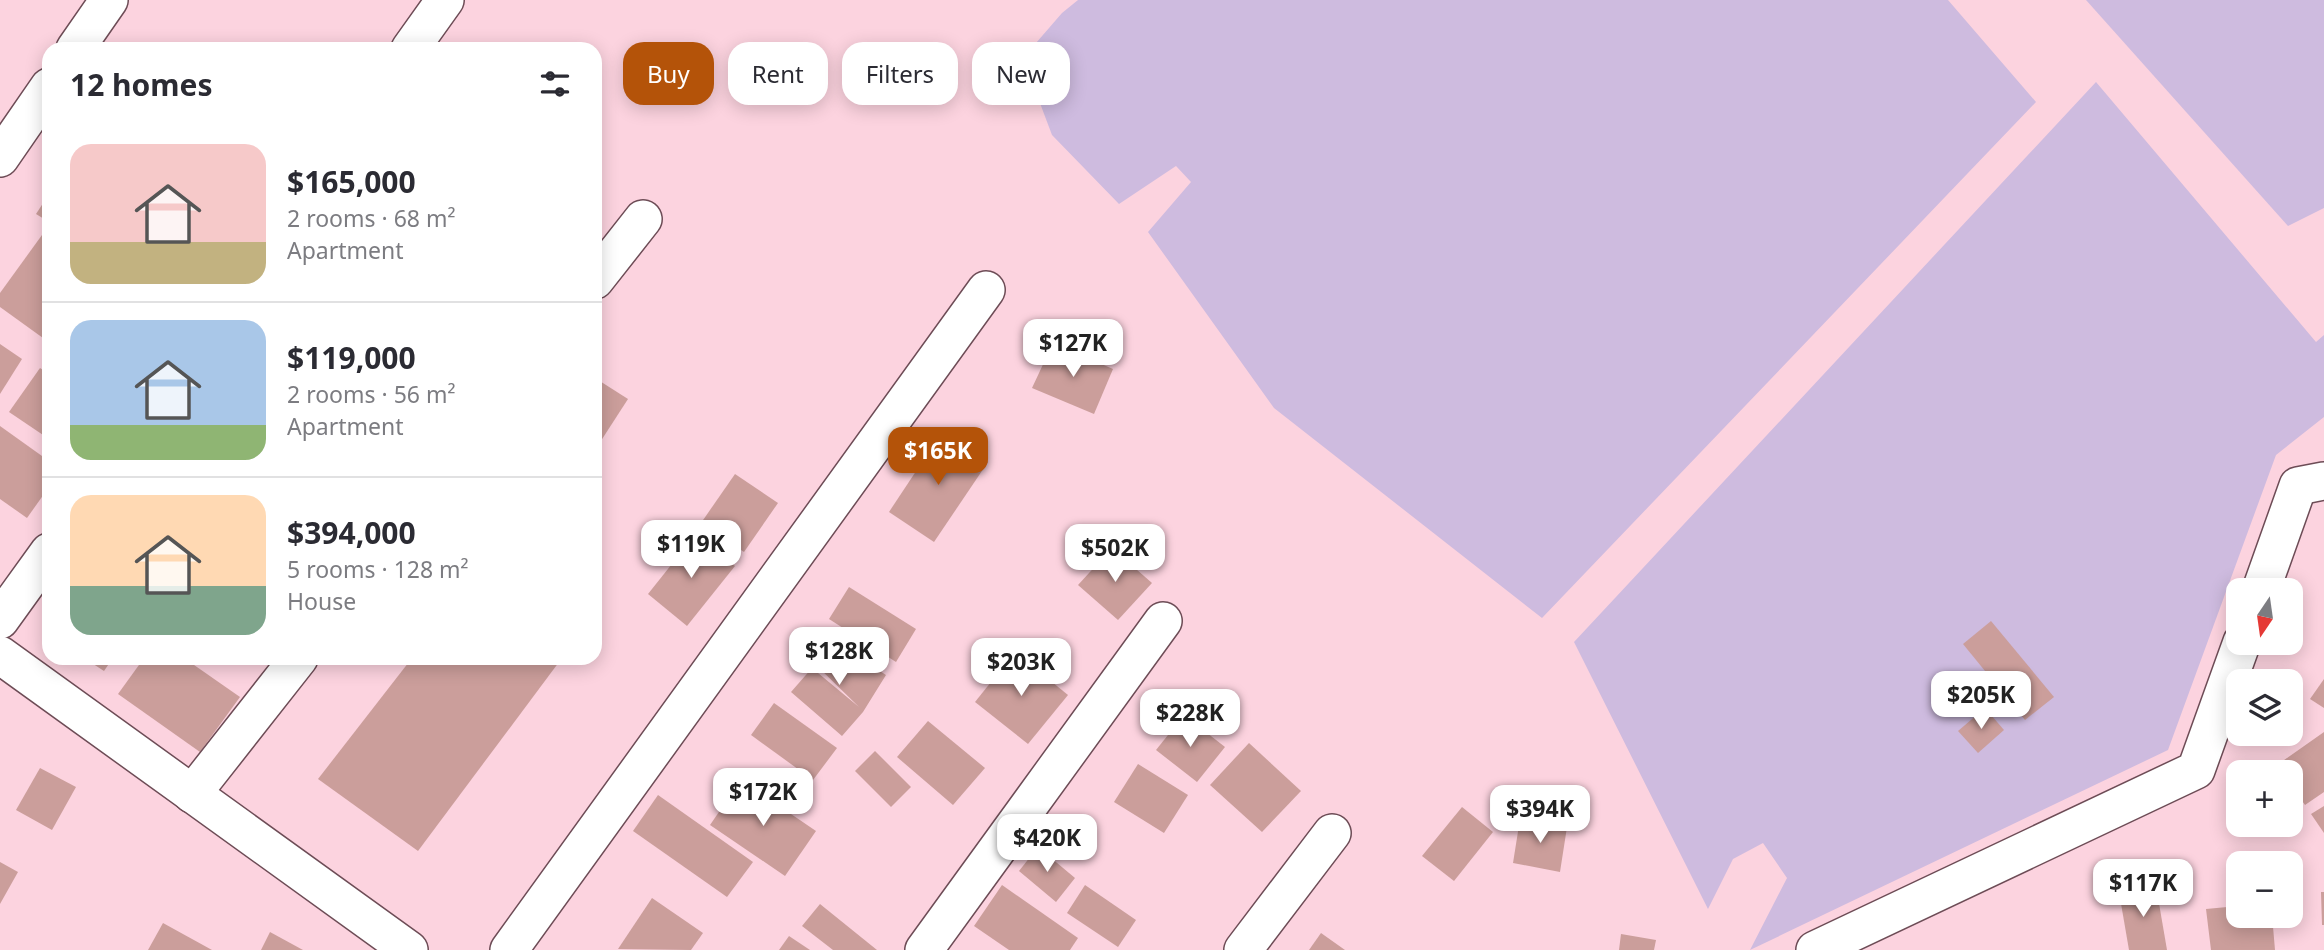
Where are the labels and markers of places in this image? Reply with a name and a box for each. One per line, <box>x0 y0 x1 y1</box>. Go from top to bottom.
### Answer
pin: $127K <box>1024 320 1122 379</box>
pin: $165K <box>889 428 987 487</box>
pin: $119K <box>642 520 740 580</box>
pin: $502K <box>1066 524 1164 584</box>
pin: $128K <box>790 628 888 687</box>
pin: $203K <box>972 638 1070 698</box>
pin: $205K <box>1932 672 2030 731</box>
pin: $228K <box>1141 690 1239 749</box>
pin: $172K <box>714 768 812 828</box>
pin: $394K <box>1491 786 1589 845</box>
pin: $420K <box>998 814 1096 874</box>
pin: $117K <box>2094 860 2192 919</box>

